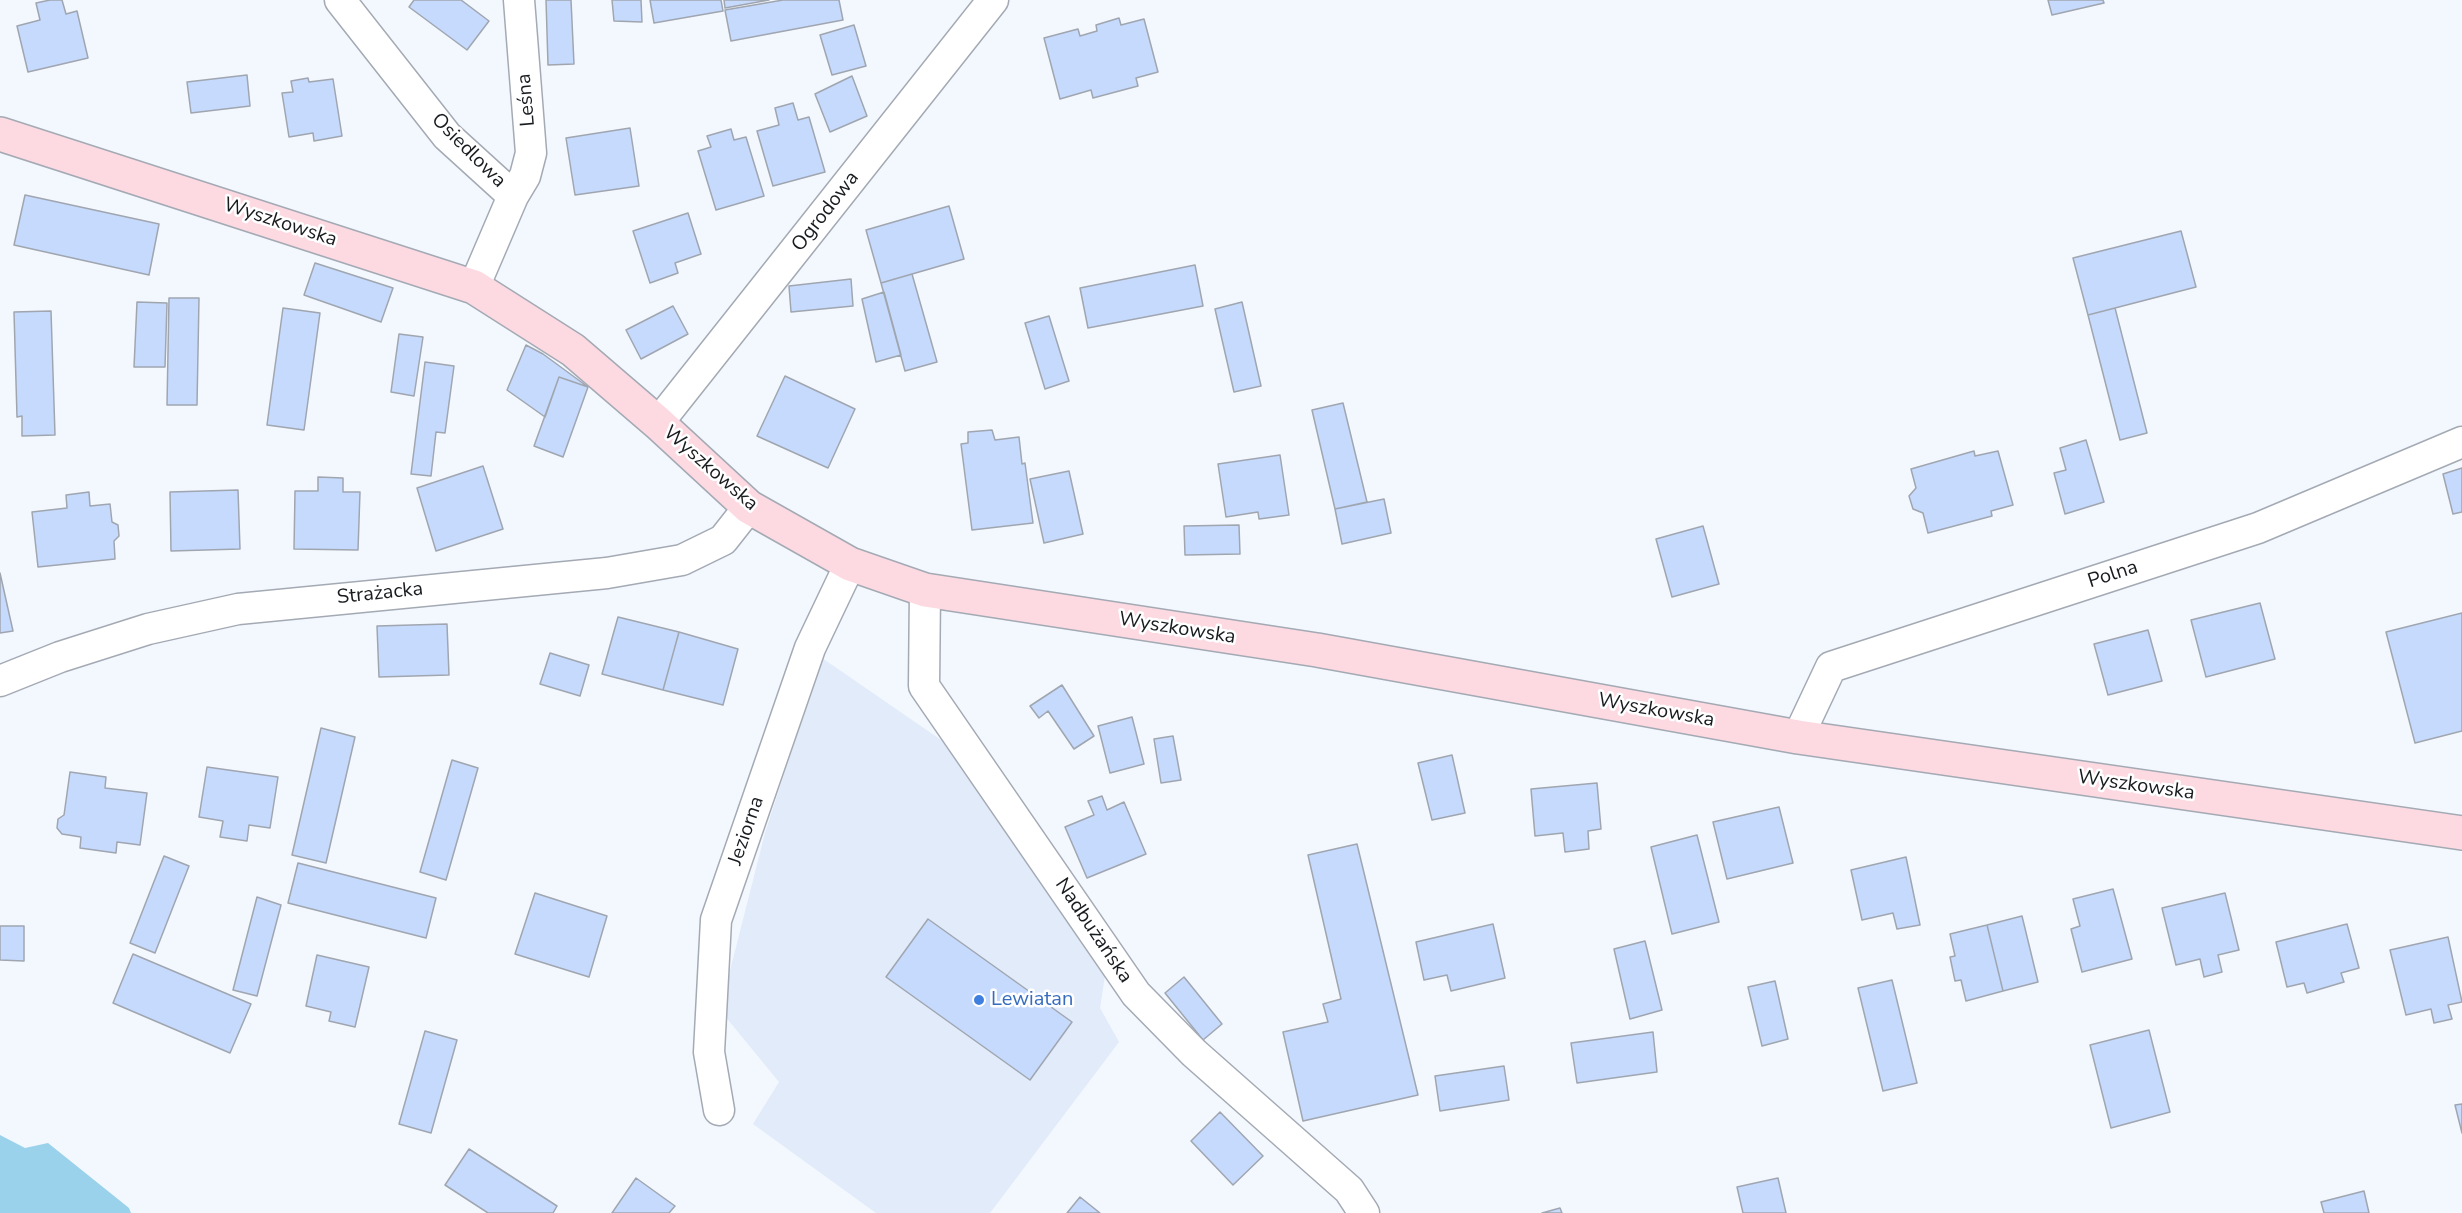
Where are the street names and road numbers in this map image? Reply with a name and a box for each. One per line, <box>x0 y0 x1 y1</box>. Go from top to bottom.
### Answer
street label: Leśna <box>513 73 541 127</box>
street label: Osiedlowa <box>426 109 510 193</box>
street label: Ogrodowa <box>787 167 865 257</box>
street label: Wyszkowska <box>220 193 340 253</box>
street label: Wyszkowska <box>658 421 762 517</box>
street label: Polna <box>2085 556 2141 594</box>
street label: Strażacka <box>336 578 424 610</box>
street label: Wyszkowska <box>1117 608 1237 650</box>
street label: Wyszkowska <box>1596 689 1716 733</box>
street label: Wyszkowska <box>2076 766 2196 806</box>
street label: Jeziorna <box>724 793 770 869</box>
street label: Nadbużańska <box>1049 874 1137 988</box>

